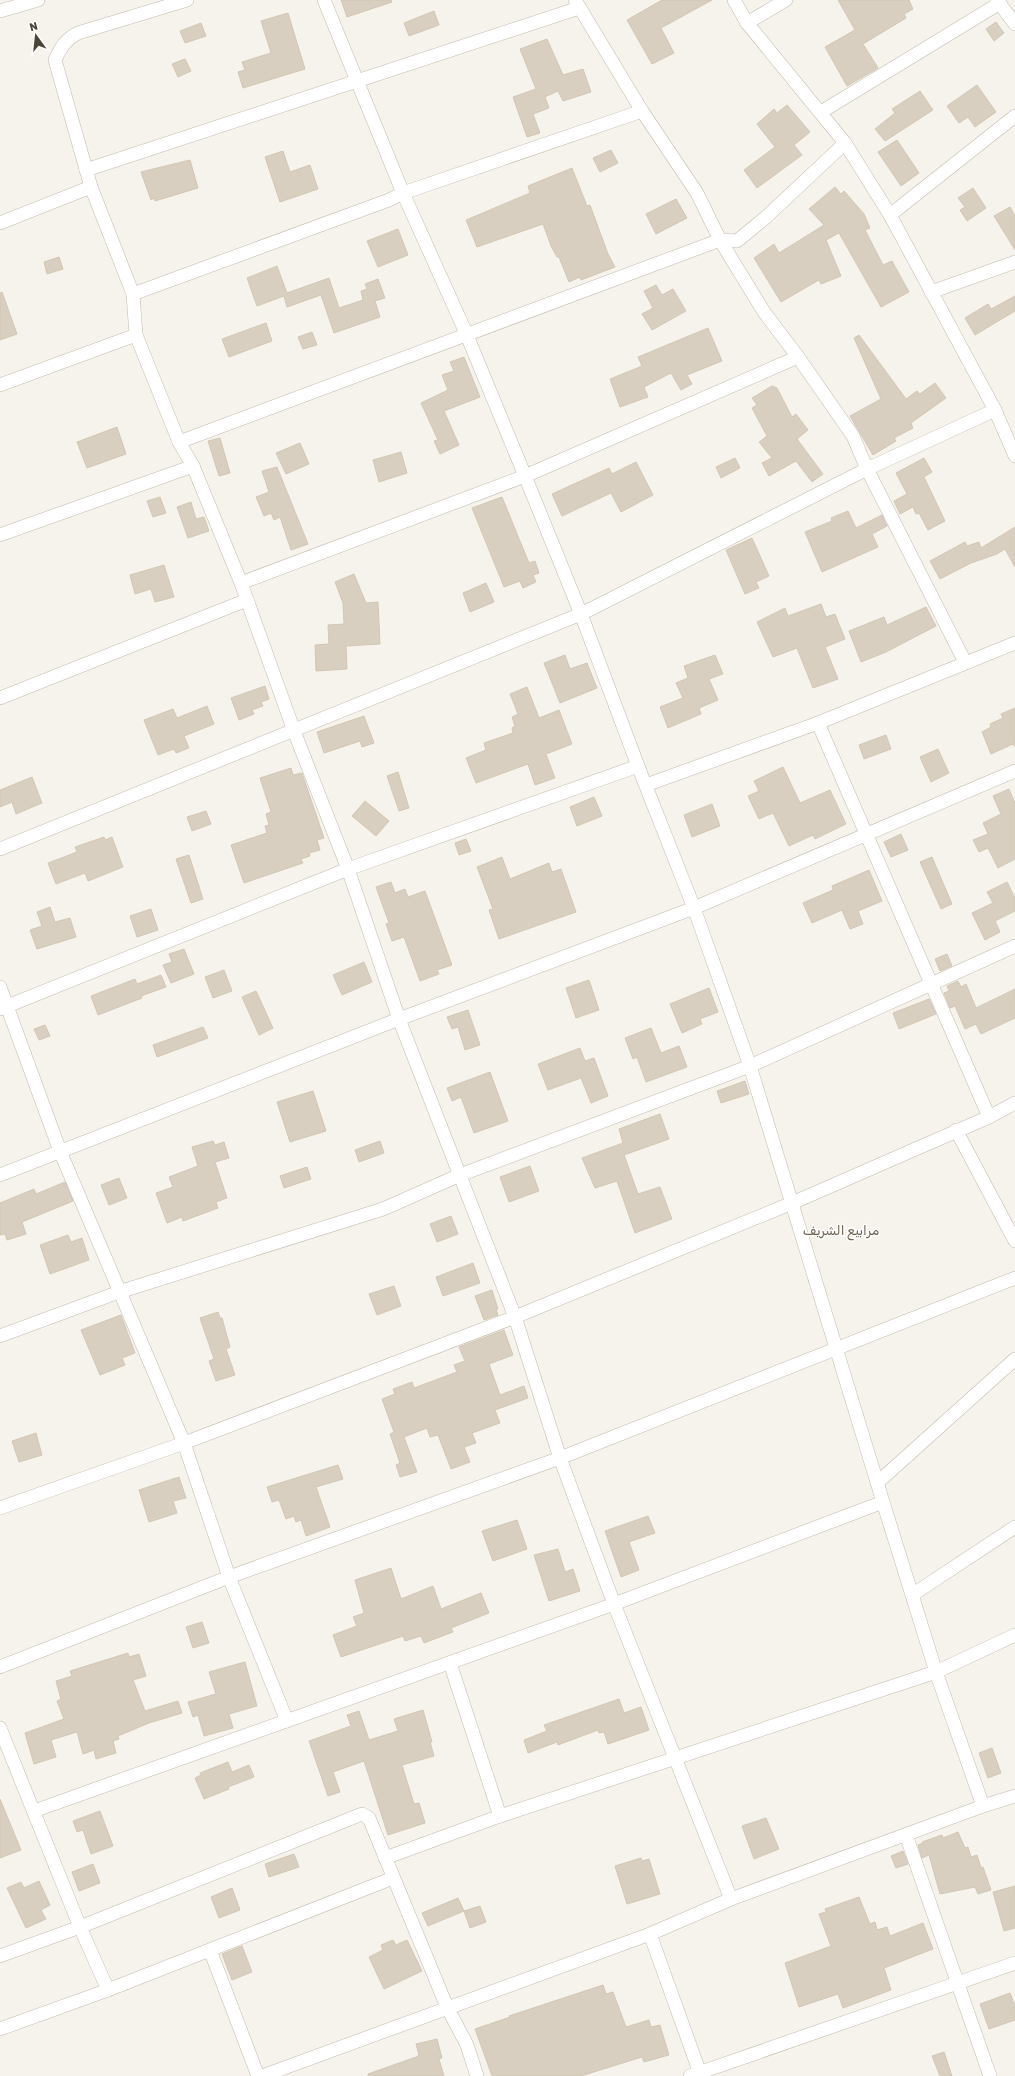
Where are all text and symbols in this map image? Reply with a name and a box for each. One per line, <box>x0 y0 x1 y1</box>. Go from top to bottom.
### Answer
north arrow <box>16 16 56 56</box>
text: N <box>28 19 39 34</box>
district label: مرابيع الشريف <box>803 1223 879 1241</box>

